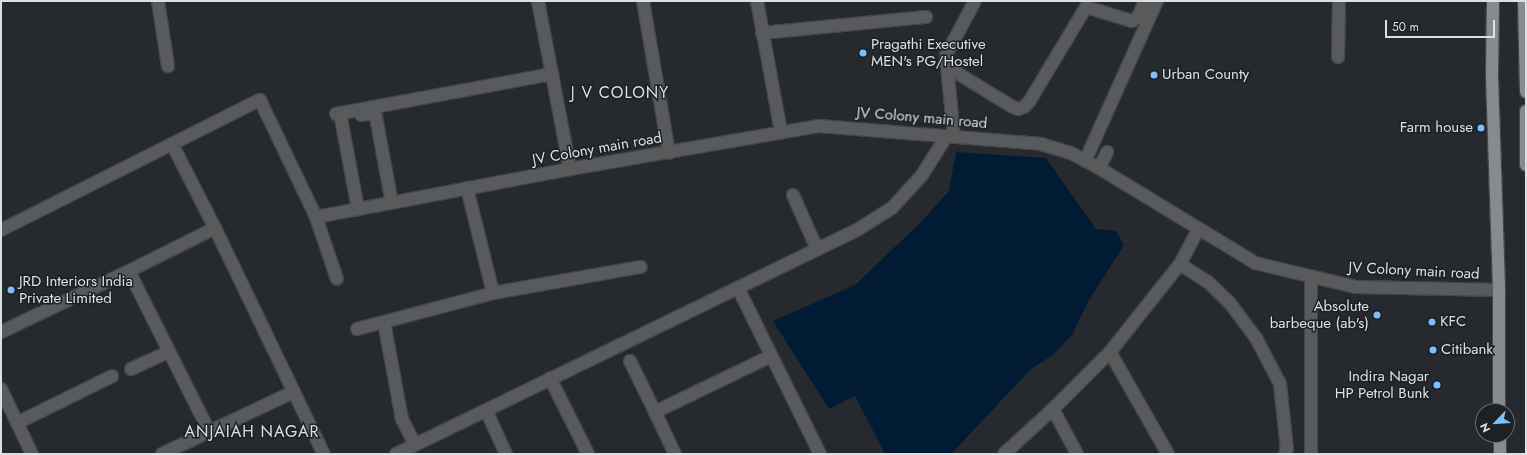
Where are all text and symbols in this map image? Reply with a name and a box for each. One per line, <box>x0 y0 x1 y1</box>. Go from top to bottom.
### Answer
scale bar <box>1387 12 1497 38</box>
text: 50 m <box>1392 18 1419 36</box>
place label: Pragathi Executive MEN's PG/Hostel <box>871 35 986 70</box>
marker: Pragathi Executive MEN's PG/Hostel <box>858 48 868 58</box>
place label: Urban County <box>1162 66 1249 84</box>
marker: Urban County <box>1149 70 1159 80</box>
district label: J V COLONY <box>571 83 669 103</box>
street label: JV Colony main road <box>856 103 988 133</box>
place label: Farm house <box>1400 119 1473 137</box>
marker: Farm house <box>1476 123 1486 133</box>
street label: JV Colony main road <box>531 129 663 169</box>
street label: JV Colony main road <box>1348 259 1480 283</box>
place label: JRD Interiors India Private Limited <box>19 272 133 307</box>
marker: JRD Interiors India Private Limited <box>6 285 16 295</box>
place label: Absolute barbeque (ab's) <box>1270 297 1369 332</box>
marker: Absolute barbeque (ab's) <box>1372 310 1382 320</box>
place label: KFC <box>1440 313 1466 331</box>
marker: KFC <box>1427 317 1437 327</box>
place label: Citibank <box>1441 341 1493 359</box>
marker: Citibank <box>1428 345 1438 355</box>
place label: Indira Nagar HP Petrol Bunk <box>1335 367 1429 402</box>
marker: Indira Nagar HP Petrol Bunk <box>1432 380 1442 390</box>
north arrow <box>1475 403 1515 443</box>
text: N <box>1476 420 1494 435</box>
district label: ANJAIAH NAGAR <box>185 422 319 442</box>

